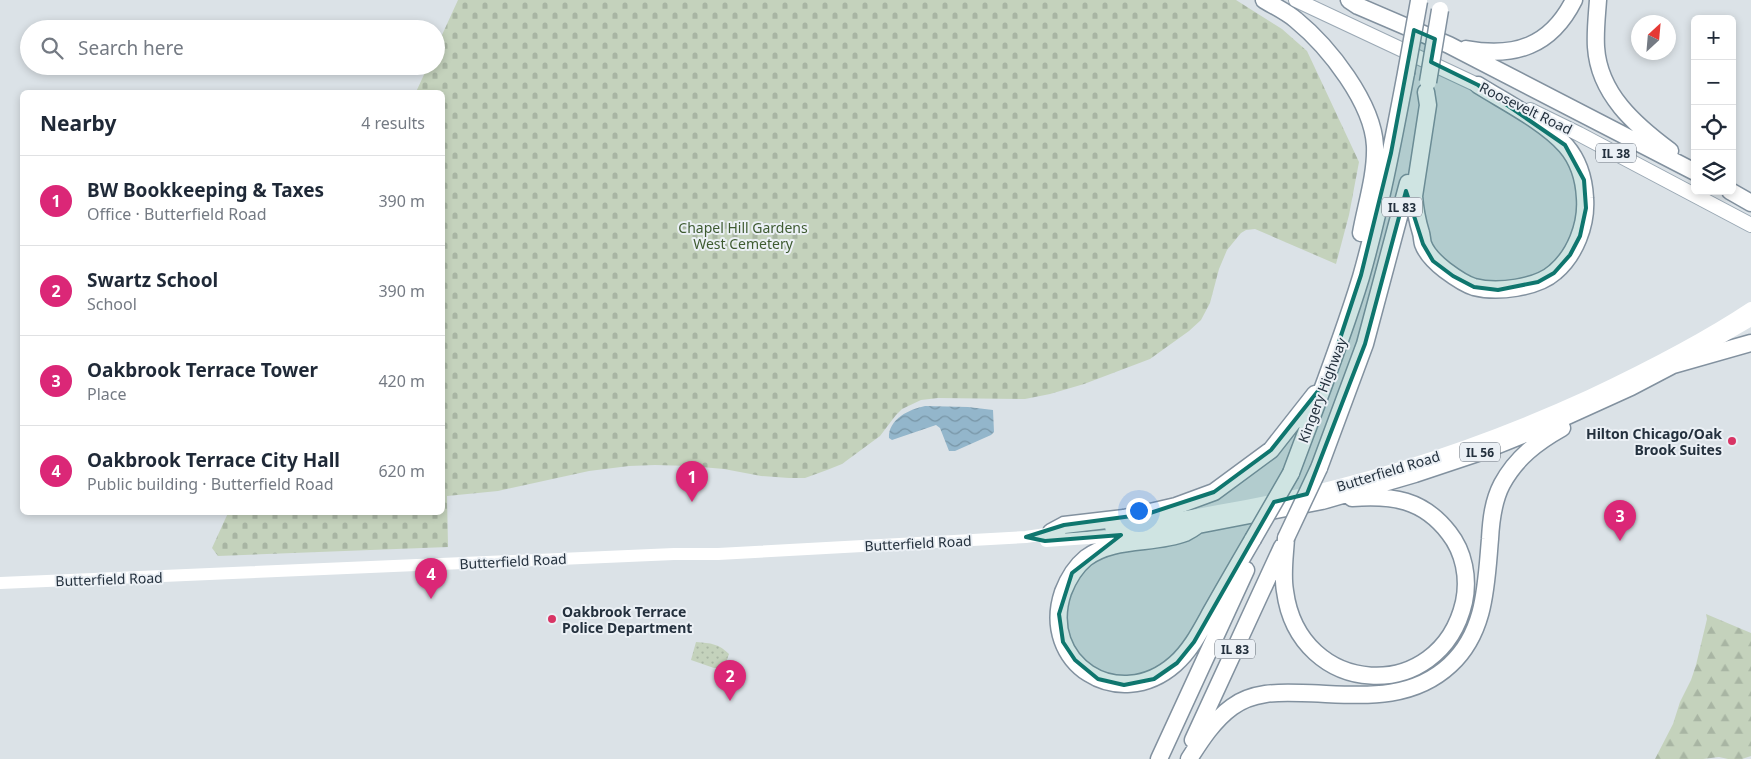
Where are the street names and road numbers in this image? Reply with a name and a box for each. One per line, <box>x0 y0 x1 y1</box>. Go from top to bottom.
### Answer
street label: Roosevelt Road <box>1476 77 1576 139</box>
road number: IL 38 <box>1596 144 1636 162</box>
road number: IL 83 <box>1382 198 1422 216</box>
street label: Kingery Highway <box>1293 334 1351 445</box>
road number: IL 56 <box>1460 442 1500 462</box>
street label: Butterfield Road <box>1334 446 1442 496</box>
street label: Butterfield Road <box>864 531 972 555</box>
street label: Butterfield Road <box>459 549 567 573</box>
street label: Butterfield Road <box>55 568 163 590</box>
road number: IL 83 <box>1215 640 1255 659</box>

